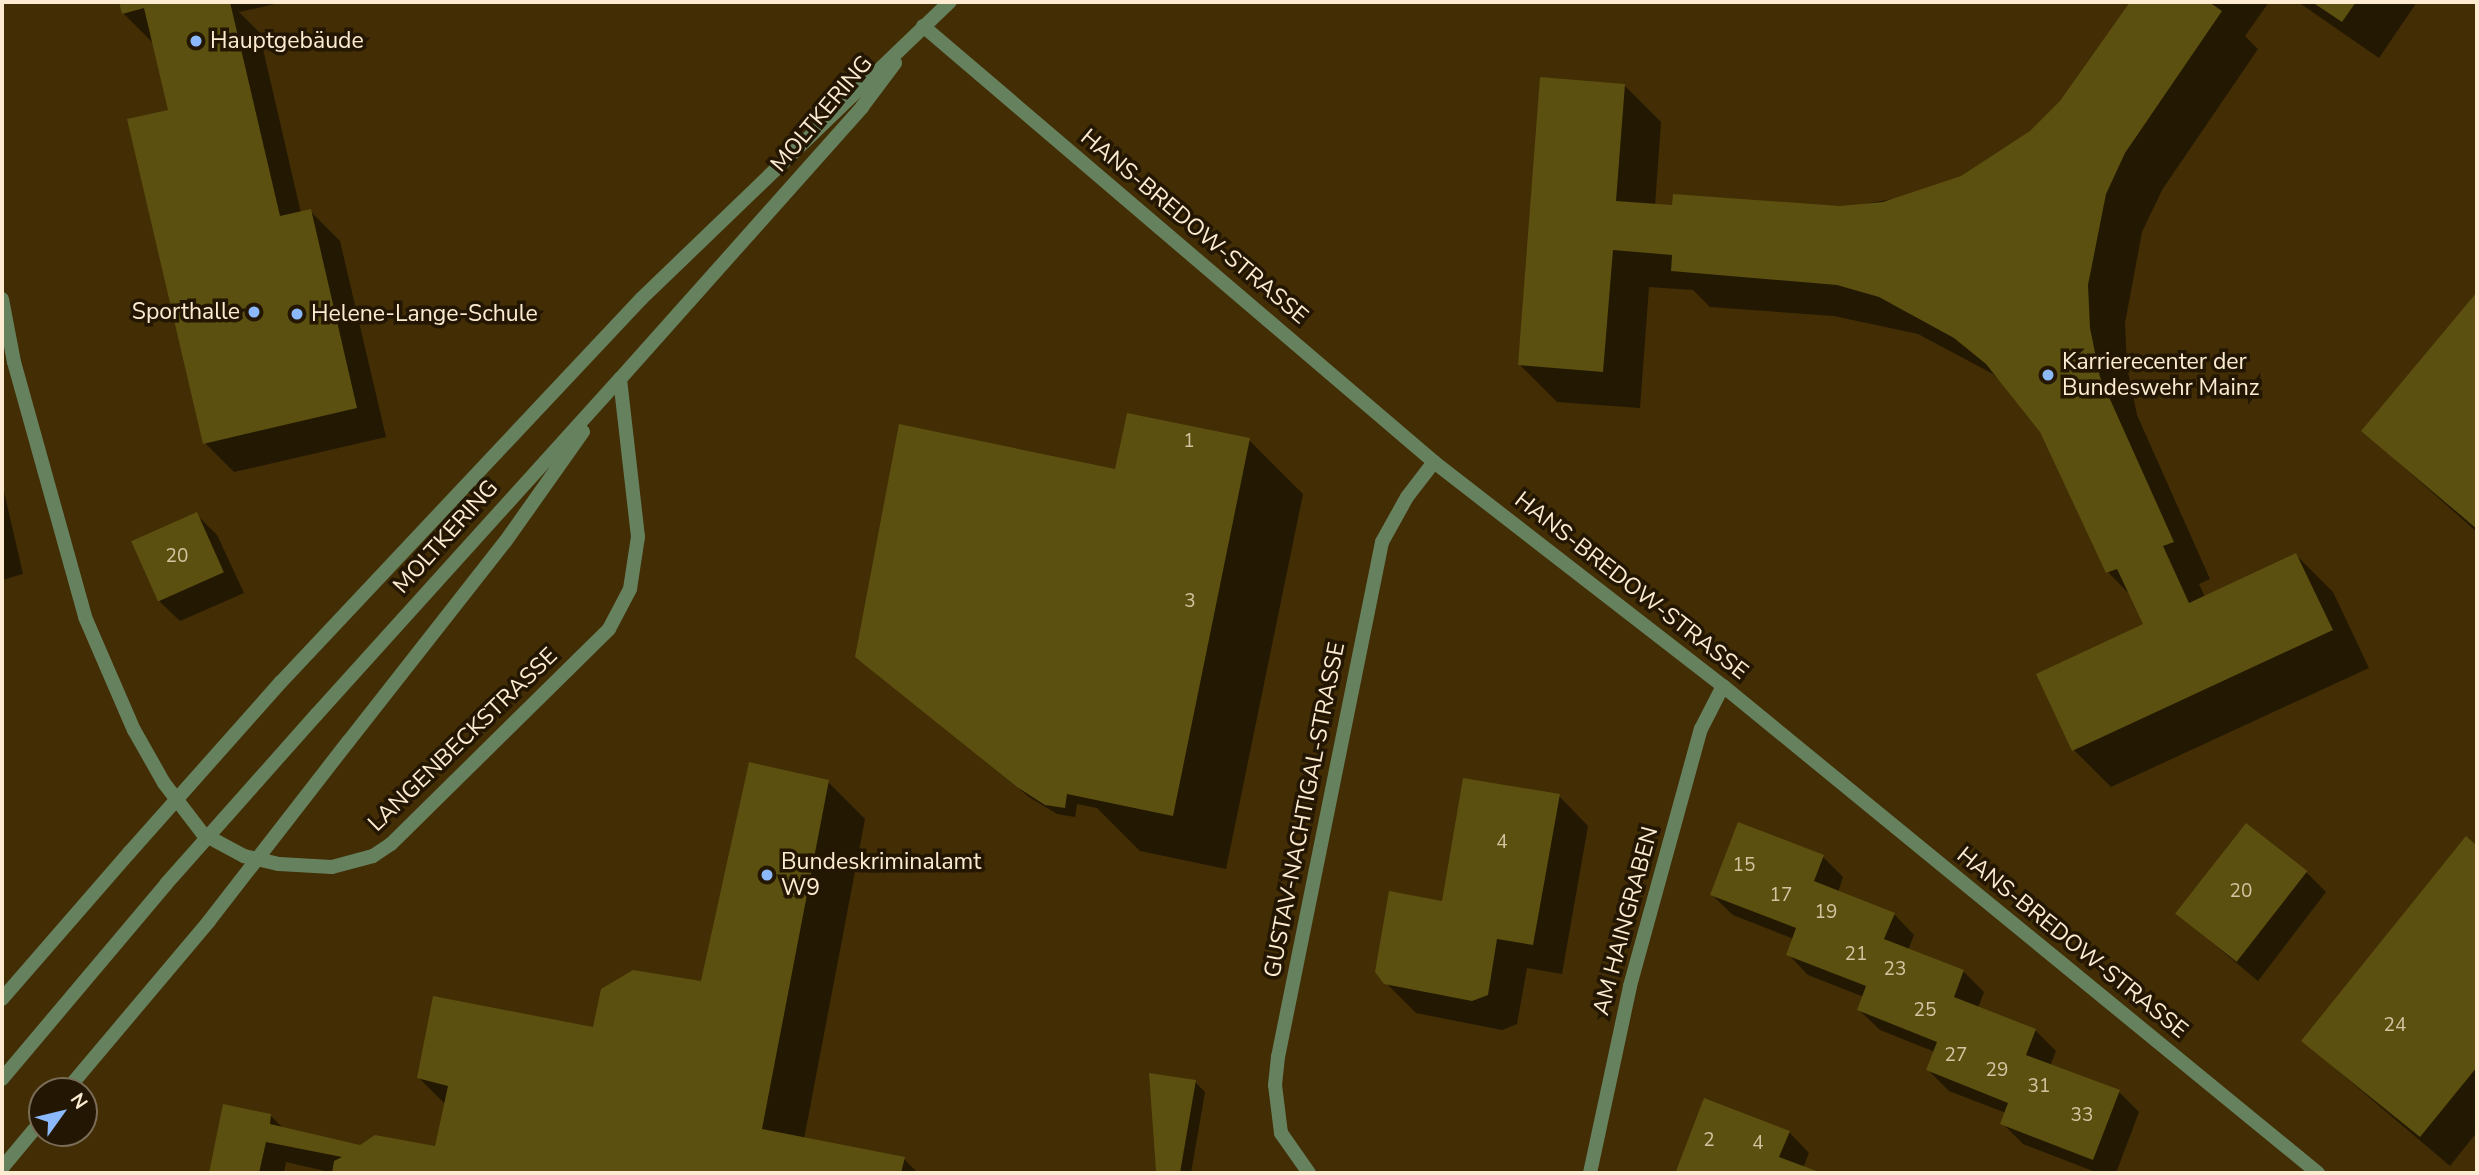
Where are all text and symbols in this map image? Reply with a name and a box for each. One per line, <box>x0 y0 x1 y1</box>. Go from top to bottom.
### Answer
place label: Hauptgebäude <box>210 27 364 55</box>
marker: Hauptgebäude <box>188 33 204 49</box>
street label: MOLTKERING <box>765 50 879 178</box>
street label: HANS-BREDOW-STRASSE <box>1075 124 1313 330</box>
place label: Sporthalle <box>132 298 240 326</box>
place label: Helene-Lange-Schule <box>311 300 538 328</box>
marker: Sporthalle <box>246 304 262 320</box>
marker: Helene-Lange-Schule <box>289 306 305 322</box>
place label: Karrierecenter der Bundeswehr Mainz <box>2062 348 2260 402</box>
marker: Karrierecenter der Bundeswehr Mainz <box>2040 367 2056 383</box>
house number: 1 <box>1183 431 1195 453</box>
street label: MOLTKERING <box>388 474 504 600</box>
street label: HANS-BREDOW-STRASSE <box>1509 486 1753 686</box>
house number: 20 <box>166 546 188 568</box>
house number: 3 <box>1184 591 1196 613</box>
street label: GUSTAV-NACHTIGAL-STRASSE <box>1259 640 1351 980</box>
street label: LANGENBECKSTRASSE <box>363 642 563 838</box>
street label: AM HAINGRABEN <box>1588 824 1664 1018</box>
house number: 4 <box>1496 832 1508 854</box>
street label: HANS-BREDOW-STRASSE <box>1951 841 2193 1045</box>
place label: Bundeskriminalamt W9 <box>781 848 981 902</box>
house number: 15 <box>1733 855 1755 877</box>
marker: Bundeskriminalamt W9 <box>759 867 775 883</box>
house number: 20 <box>2230 881 2252 903</box>
house number: 17 <box>1770 885 1792 907</box>
house number: 19 <box>1815 902 1837 924</box>
house number: 21 <box>1845 944 1867 966</box>
house number: 23 <box>1884 959 1906 981</box>
house number: 25 <box>1914 1000 1936 1022</box>
house number: 24 <box>2384 1015 2406 1037</box>
house number: 27 <box>1945 1045 1967 1067</box>
house number: 29 <box>1986 1060 2008 1082</box>
house number: 31 <box>2028 1076 2050 1098</box>
north arrow <box>28 1077 98 1147</box>
text: N <box>64 1088 94 1115</box>
house number: 33 <box>2071 1105 2093 1127</box>
house number: 2 <box>1703 1130 1715 1152</box>
house number: 4 <box>1752 1133 1764 1155</box>

